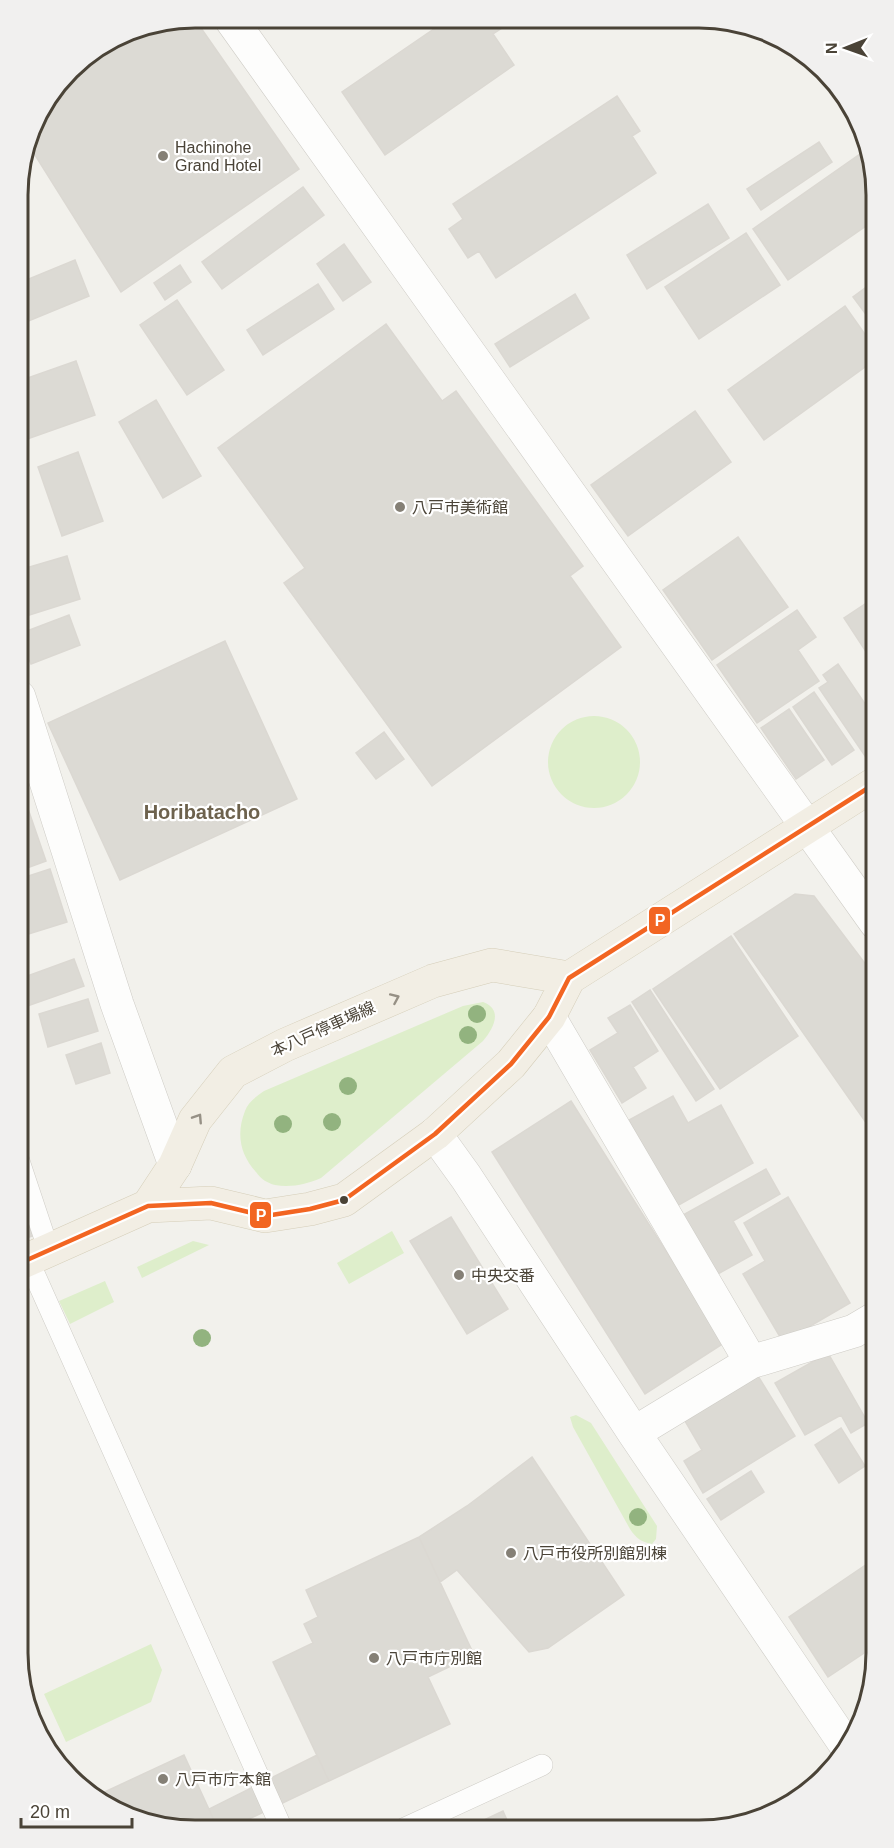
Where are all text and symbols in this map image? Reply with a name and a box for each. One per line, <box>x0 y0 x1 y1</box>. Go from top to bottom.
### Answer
north arrow <box>816 18 876 78</box>
text: N <box>823 42 840 54</box>
place label: Hachinohe Grand Hotel <box>175 139 261 174</box>
marker: Hachinohe Grand Hotel <box>156 149 170 163</box>
place label: 八戸市美術館 <box>412 499 508 516</box>
marker: 八戸市美術館 <box>393 500 407 514</box>
district label: Horibatacho <box>144 801 260 823</box>
line badge: P <box>648 906 671 935</box>
text: P <box>655 912 666 929</box>
one-way arrow <box>389 993 400 1005</box>
street label: 本八戸停車場線 <box>268 998 378 1060</box>
one-way arrow <box>190 1114 201 1125</box>
unlabelled marker <box>338 1194 350 1206</box>
line badge: P <box>249 1201 272 1229</box>
text: P <box>256 1207 267 1224</box>
place label: 中央交番 <box>471 1267 535 1284</box>
marker: 中央交番 <box>452 1268 466 1282</box>
place label: 八戸市役所別館別棟 <box>523 1545 667 1562</box>
marker: 八戸市役所別館別棟 <box>504 1546 518 1560</box>
place label: 八戸市庁別館 <box>386 1650 482 1667</box>
marker: 八戸市庁別館 <box>367 1651 381 1665</box>
place label: 八戸市庁本館 <box>175 1771 271 1788</box>
marker: 八戸市庁本館 <box>156 1772 170 1786</box>
scale bar <box>21 1791 132 1829</box>
text: 20 m <box>30 1802 70 1822</box>

